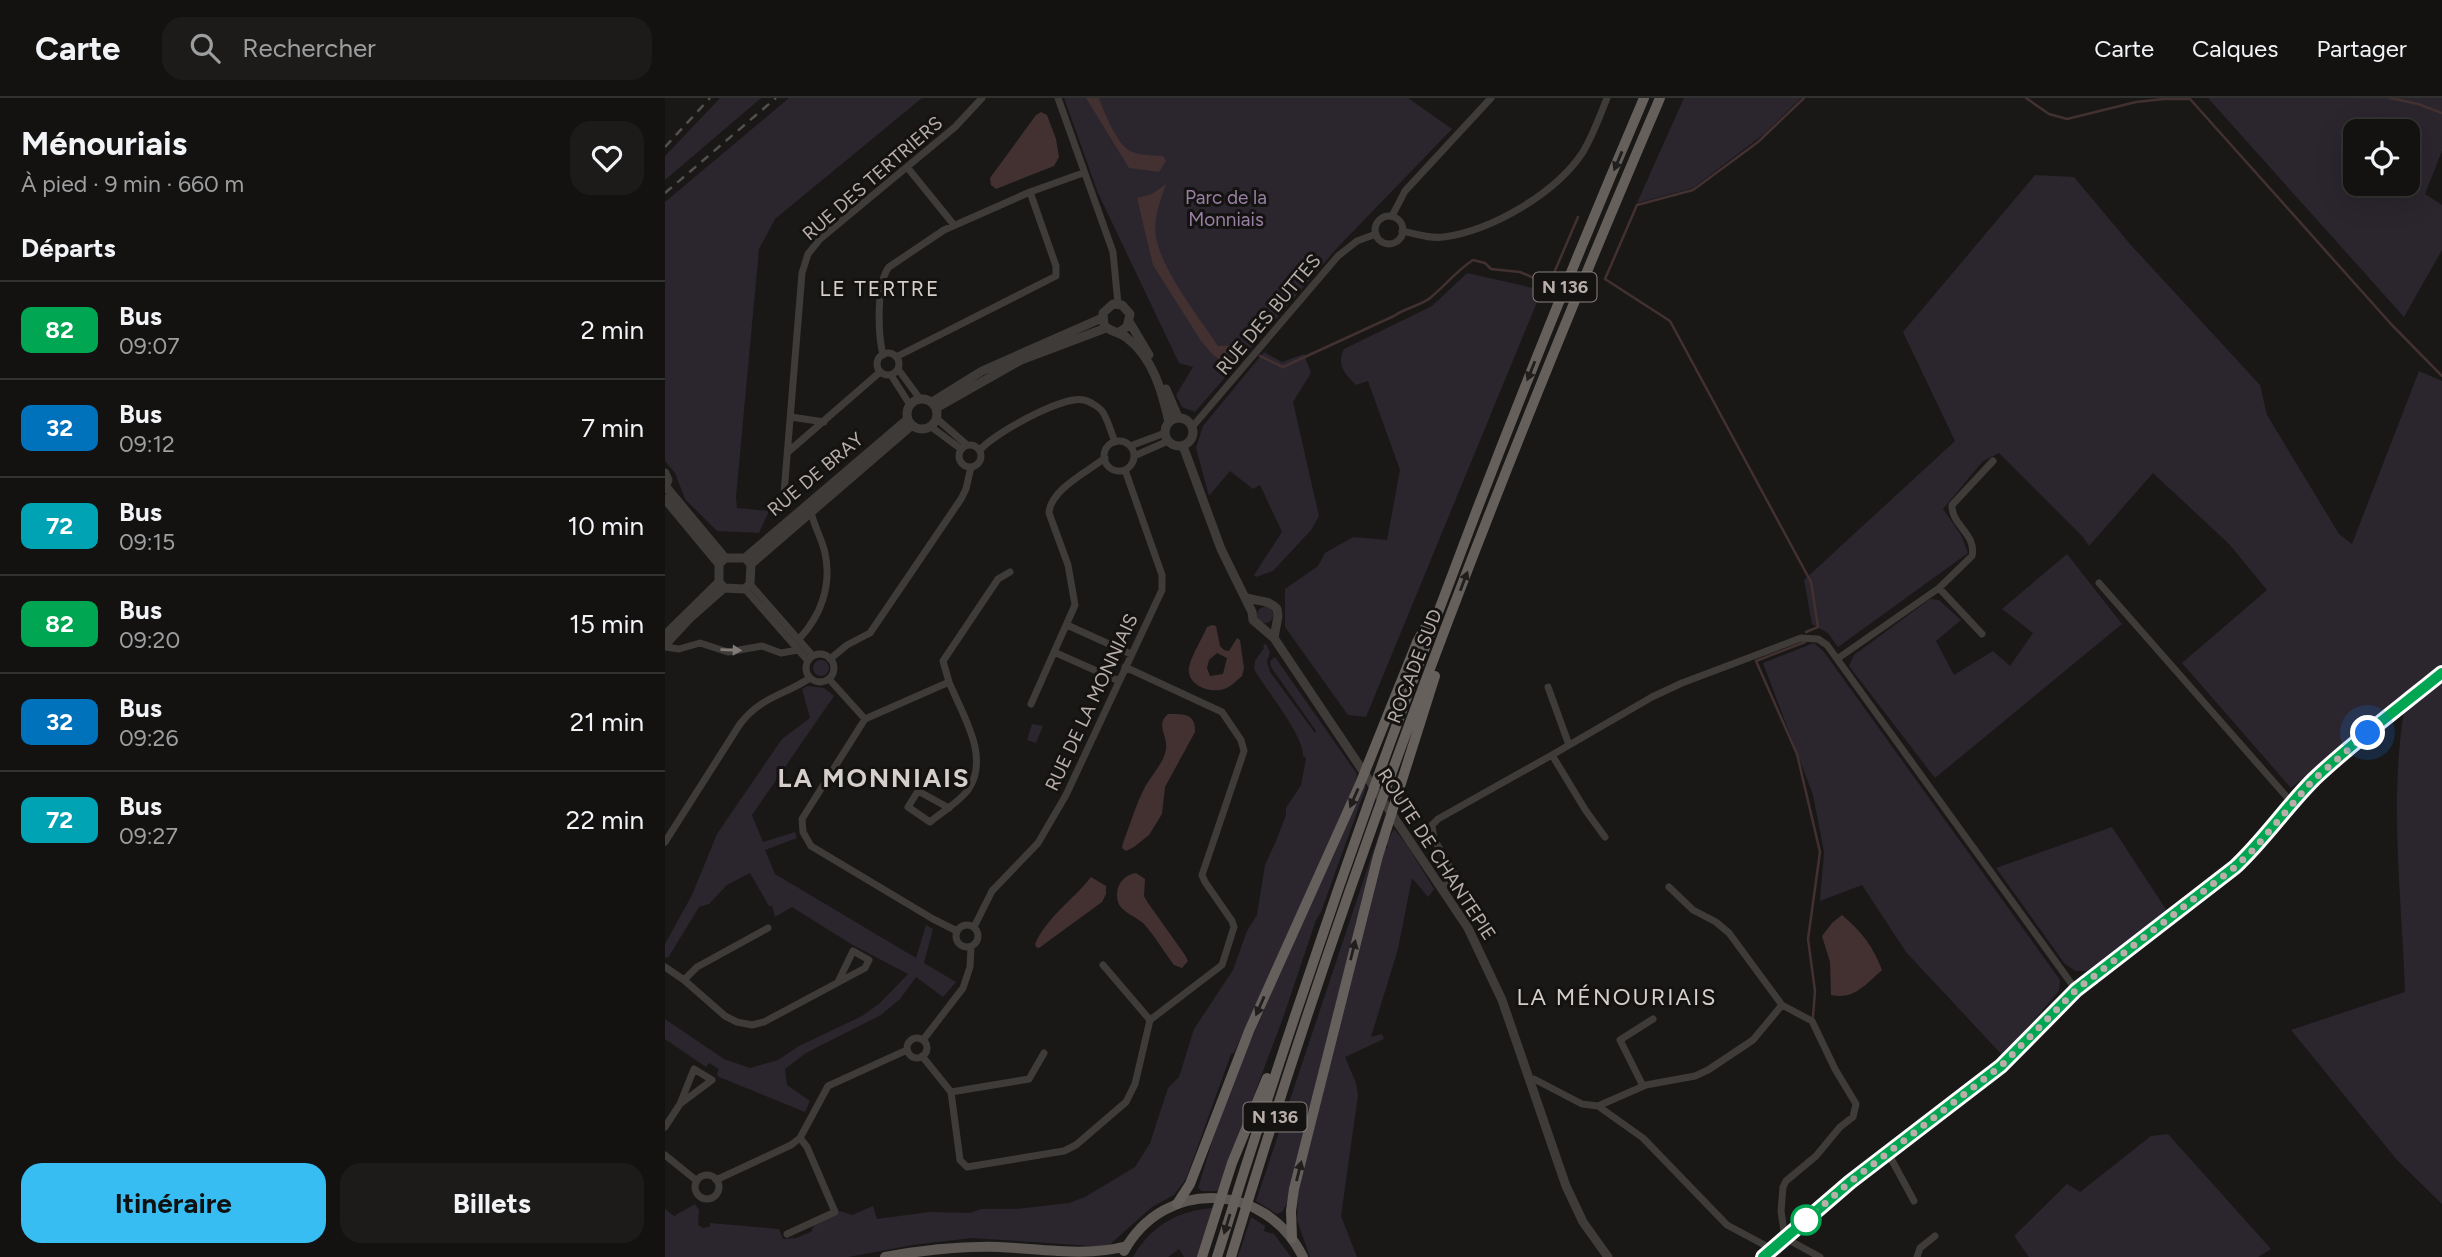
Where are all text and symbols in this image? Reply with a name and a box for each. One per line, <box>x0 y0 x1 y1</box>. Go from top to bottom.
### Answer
search box <box>162 17 652 80</box>
text: Carte <box>35 29 120 68</box>
icon: search <box>186 29 224 67</box>
text: Rechercher <box>242 32 376 64</box>
text: Carte <box>2094 34 2154 63</box>
text: Calques <box>2192 34 2278 63</box>
text: Partager <box>2316 34 2407 63</box>
street label: RUE DES TERTRIERS <box>798 111 947 245</box>
map controls <box>2343 119 2420 196</box>
button: locate <box>2343 119 2420 196</box>
button: heart <box>570 121 644 195</box>
text: Ménouriais <box>21 124 187 163</box>
one-way arrow <box>1612 150 1623 171</box>
text: À pied · 9 min · 660 m <box>21 170 244 198</box>
park label: Parc de la Monniais <box>1185 186 1267 231</box>
text: Départs <box>21 232 116 264</box>
street label: RUE DES BUTTES <box>1211 249 1326 379</box>
road number: N 136 <box>1534 272 1597 302</box>
district label: LE TERTRE <box>820 276 940 301</box>
text: Bus <box>119 300 162 332</box>
text: 2 min <box>580 314 644 346</box>
text: 82 <box>45 315 74 344</box>
text: 09:07 <box>119 332 180 360</box>
one-way arrow <box>1525 361 1536 382</box>
text: Bus <box>119 398 162 430</box>
text: 7 min <box>581 412 644 444</box>
text: 32 <box>46 413 73 442</box>
street label: RUE DE BRAY <box>763 427 868 521</box>
text: 09:12 <box>119 430 175 458</box>
text: Bus <box>119 496 162 528</box>
text: 10 min <box>568 510 644 542</box>
text: 72 <box>46 511 73 540</box>
text: 09:15 <box>119 528 175 556</box>
one-way arrow <box>1459 571 1470 592</box>
text: Bus <box>119 594 162 626</box>
street label: ROCADE SUD <box>1382 606 1447 726</box>
text: 15 min <box>569 608 644 640</box>
text: 82 <box>45 609 74 638</box>
street label: RUE DE LA MONNIAIS <box>1040 610 1143 794</box>
text: 09:20 <box>119 626 180 654</box>
one-way arrow <box>720 645 742 656</box>
text: Bus <box>119 692 162 724</box>
text: 21 min <box>570 706 644 738</box>
text: 32 <box>46 707 73 736</box>
your location <box>2350 715 2385 750</box>
text: 09:26 <box>119 724 178 752</box>
district label: LA MONNIAIS <box>777 762 971 794</box>
street label: ROUTE DE CHANTEPIE <box>1372 764 1501 944</box>
one-way arrow <box>1348 788 1360 808</box>
text: Bus <box>119 790 162 822</box>
text: 22 min <box>566 804 644 836</box>
text: 72 <box>46 805 73 834</box>
text: 09:27 <box>119 822 178 850</box>
one-way arrow <box>1348 939 1359 961</box>
district label: LA MÉNOURIAIS <box>1517 983 1717 1011</box>
one-way arrow <box>1254 995 1265 1016</box>
road number: N 136 <box>1243 1102 1307 1132</box>
one-way arrow <box>1294 1160 1305 1182</box>
button: Itinéraire <box>21 1163 326 1243</box>
button: Billets <box>340 1163 644 1243</box>
unlabelled marker <box>1791 1205 1821 1235</box>
one-way arrow <box>1222 1213 1232 1234</box>

